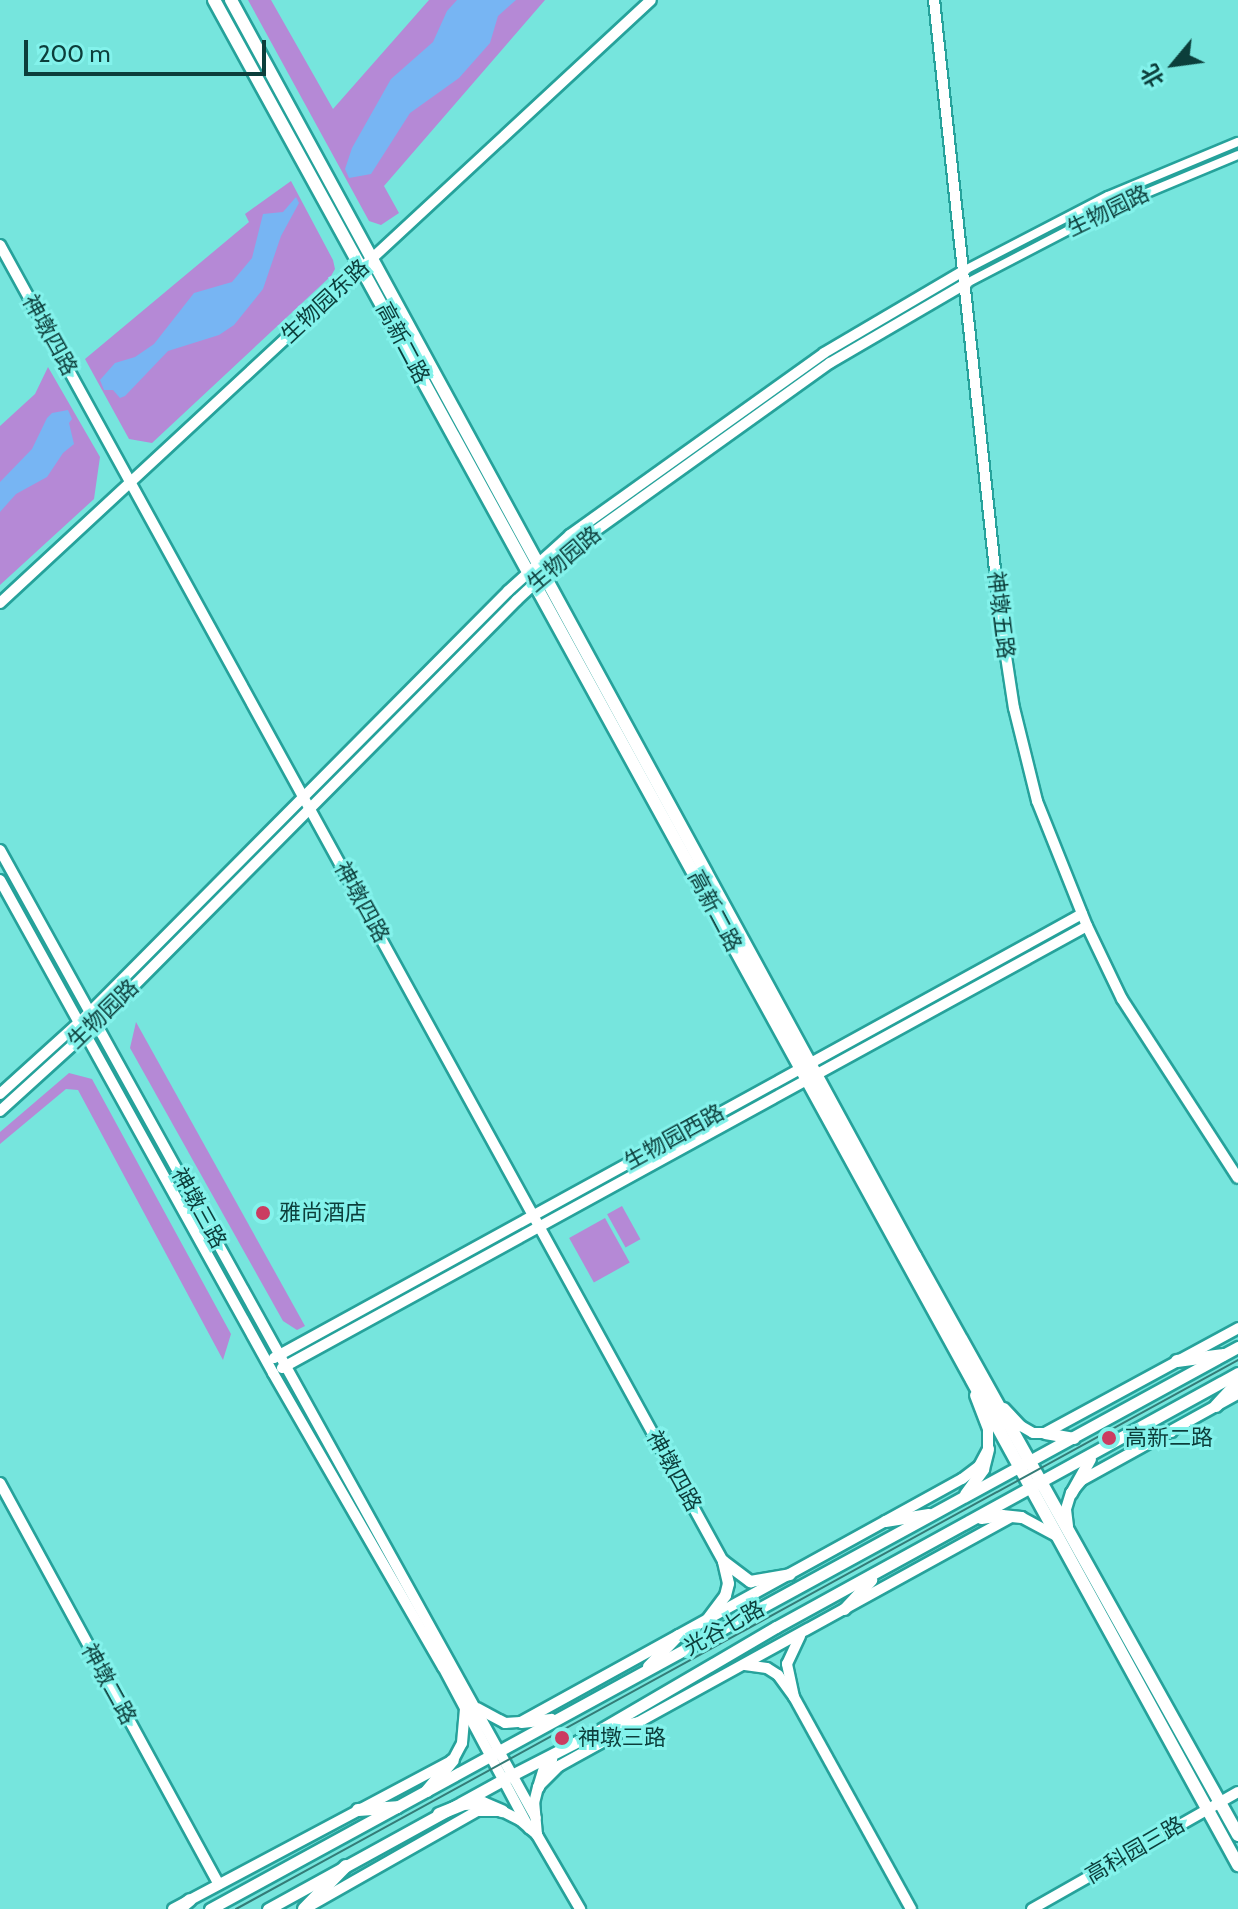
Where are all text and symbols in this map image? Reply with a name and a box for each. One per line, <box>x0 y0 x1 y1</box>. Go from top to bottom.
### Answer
scale bar <box>28 24 270 74</box>
north arrow <box>1134 24 1214 104</box>
text: 200 m <box>38 39 111 68</box>
text: 北 <box>1135 60 1170 92</box>
street label: 生物园路 <box>1063 180 1153 242</box>
street label: 生物园东路 <box>276 254 374 348</box>
street label: 神墩四路 <box>17 290 83 380</box>
street label: 高新二路 <box>371 298 435 388</box>
street label: 生物园路 <box>522 521 606 597</box>
street label: 神墩五路 <box>983 570 1019 660</box>
street label: 神墩四路 <box>329 857 395 947</box>
street label: 高新二路 <box>683 866 747 956</box>
street label: 生物园路 <box>62 974 144 1054</box>
street label: 生物园西路 <box>619 1099 729 1175</box>
street label: 神墩三路 <box>166 1163 232 1253</box>
place label: 雅尚酒店 <box>279 1200 367 1226</box>
marker: 雅尚酒店 <box>254 1204 272 1222</box>
place label: 高新二路 <box>1125 1425 1213 1451</box>
street label: 神墩四路 <box>641 1426 707 1516</box>
marker: 高新二路 <box>1100 1429 1118 1447</box>
street label: 光谷七路 <box>679 1595 769 1661</box>
street label: 神墩二路 <box>76 1639 142 1729</box>
place label: 神墩三路 <box>578 1725 666 1751</box>
marker: 神墩三路 <box>553 1729 571 1747</box>
street label: 高科园三路 <box>1081 1811 1189 1889</box>

